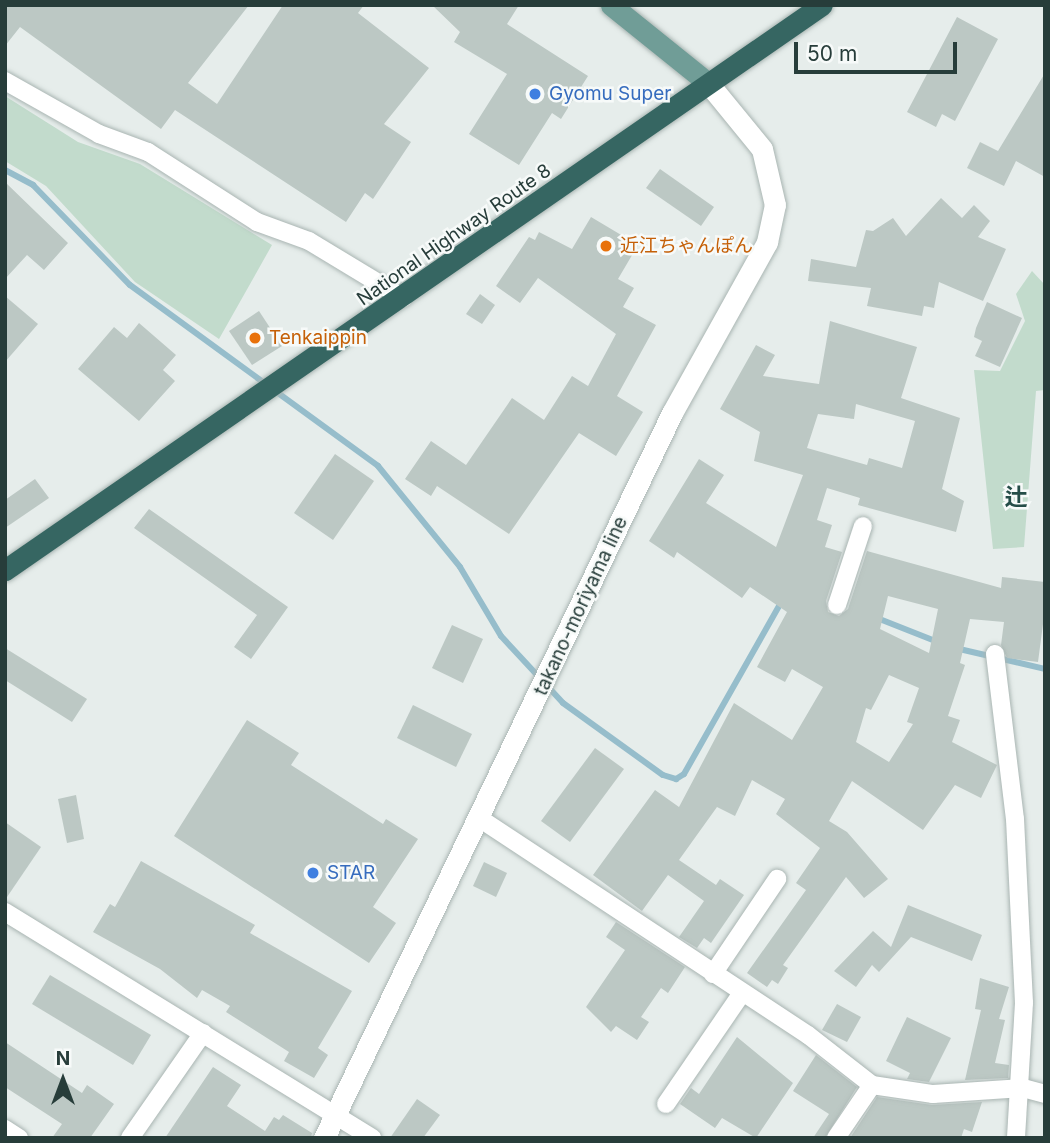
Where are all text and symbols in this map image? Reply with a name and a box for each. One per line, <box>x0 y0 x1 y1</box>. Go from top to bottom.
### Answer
scale bar <box>798 28 961 72</box>
text: 50 m <box>807 41 857 66</box>
place label: Gyomu Super <box>549 83 671 105</box>
marker: Gyomu Super <box>527 86 543 102</box>
street label: National Highway Route 8 <box>353 159 555 311</box>
place label: 近江ちゃんぽん <box>620 235 753 257</box>
marker: 近江ちゃんぽん <box>598 238 614 254</box>
place label: Tenkaippin <box>269 327 367 349</box>
marker: Tenkaippin <box>247 330 263 346</box>
district label: 辻 <box>1005 483 1027 511</box>
street label: takano-moriyama line <box>529 513 633 699</box>
place label: STAR <box>327 862 375 884</box>
marker: STAR <box>305 865 321 881</box>
north arrow <box>28 1045 98 1115</box>
text: N <box>56 1047 70 1070</box>

